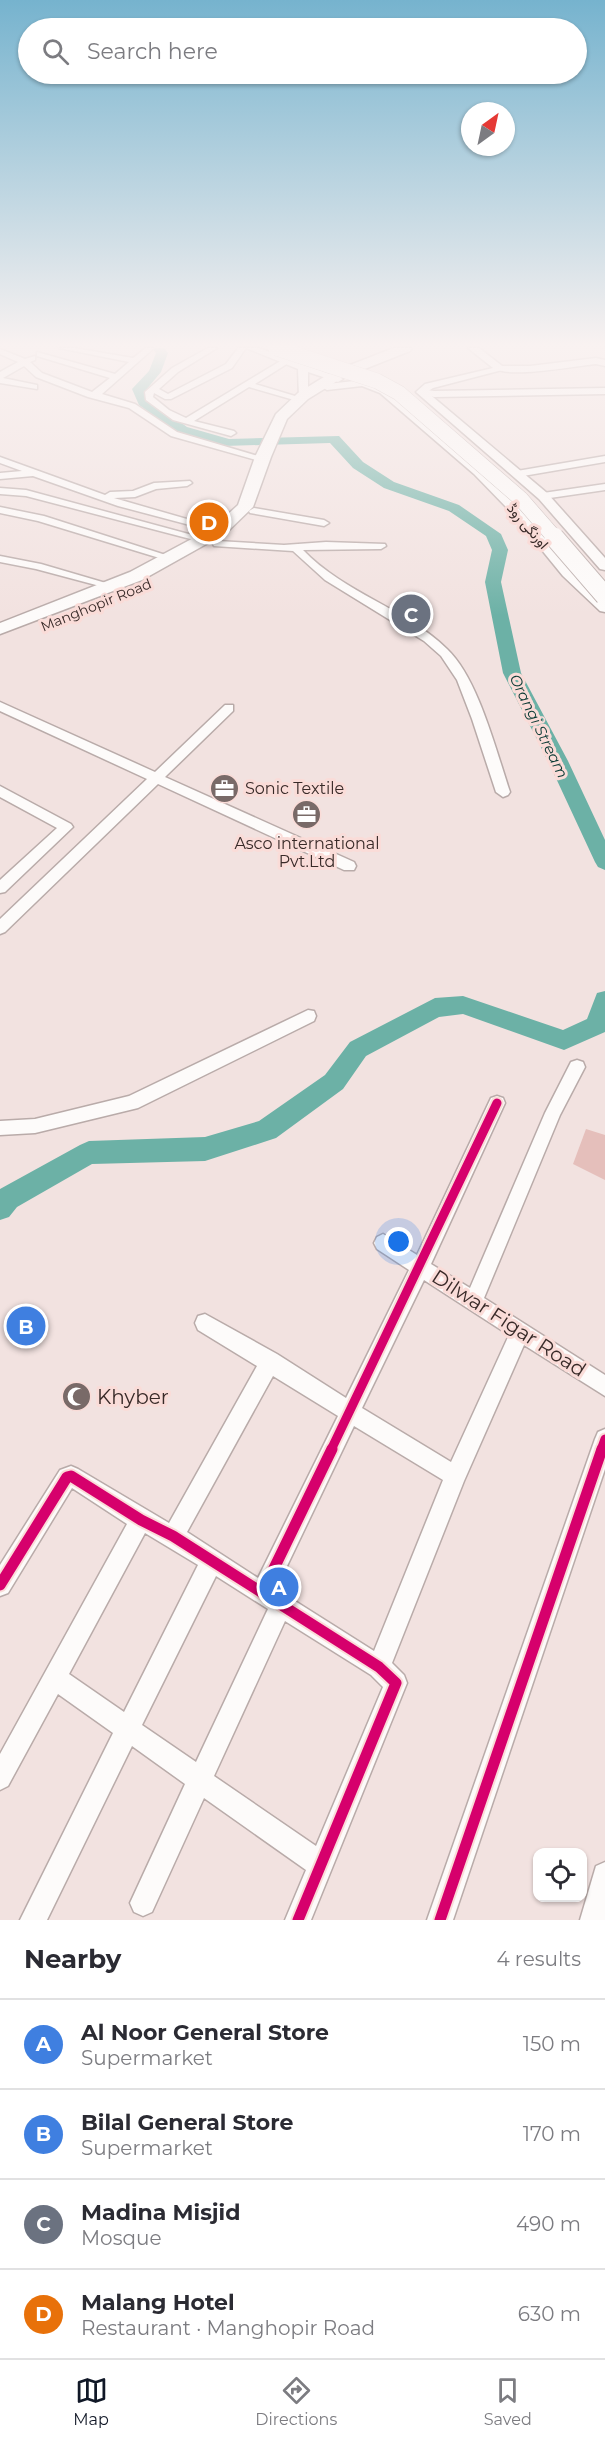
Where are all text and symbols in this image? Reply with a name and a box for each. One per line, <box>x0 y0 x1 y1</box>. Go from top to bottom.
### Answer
search box <box>18 18 587 84</box>
icon: search <box>39 35 72 68</box>
text: Search here <box>87 38 218 65</box>
north arrow <box>461 102 515 156</box>
street label: اورنگی روڈ <box>503 499 553 553</box>
pin: D <box>190 500 228 544</box>
street label: Manghopir Road <box>38 575 154 635</box>
pin: C <box>392 592 430 636</box>
water label: Orangi Stream <box>506 671 572 781</box>
office icon: Sonic Textile <box>208 772 240 804</box>
place label: Sonic Textile <box>245 779 344 798</box>
office icon: Asco international Pvt.Ltd <box>291 799 323 831</box>
place label: Asco international Pvt.Ltd <box>234 834 380 871</box>
your location <box>384 1227 413 1256</box>
street label: Dilwar Figar Road <box>428 1264 590 1382</box>
pin: B <box>6 1304 46 1348</box>
mosque icon: Khyber <box>60 1381 92 1413</box>
place label: Khyber <box>97 1385 169 1409</box>
pin: A <box>260 1564 298 1610</box>
map controls <box>533 1848 587 1902</box>
button: locate <box>533 1848 587 1902</box>
text: Nearby <box>24 1943 121 1975</box>
text: 4 results <box>496 1947 581 1971</box>
text: Al Noor General Store <box>81 2019 329 2046</box>
text: A <box>36 2032 51 2056</box>
text: 150 m <box>523 2032 581 2056</box>
text: Supermarket <box>81 2046 213 2070</box>
text: Bilal General Store <box>81 2109 293 2136</box>
text: B <box>36 2122 51 2146</box>
text: 170 m <box>523 2122 581 2146</box>
text: Supermarket <box>81 2136 213 2160</box>
text: Madina Misjid <box>81 2199 240 2226</box>
text: C <box>36 2212 51 2236</box>
text: 490 m <box>516 2212 581 2236</box>
text: Mosque <box>81 2226 161 2250</box>
text: Malang Hotel <box>81 2289 235 2316</box>
text: D <box>35 2302 52 2326</box>
text: 630 m <box>518 2302 581 2326</box>
text: Restaurant · Manghopir Road <box>81 2316 375 2340</box>
tab: Map <box>73 2374 109 2429</box>
tab: Directions <box>255 2374 337 2429</box>
tab: Saved <box>484 2374 532 2429</box>

